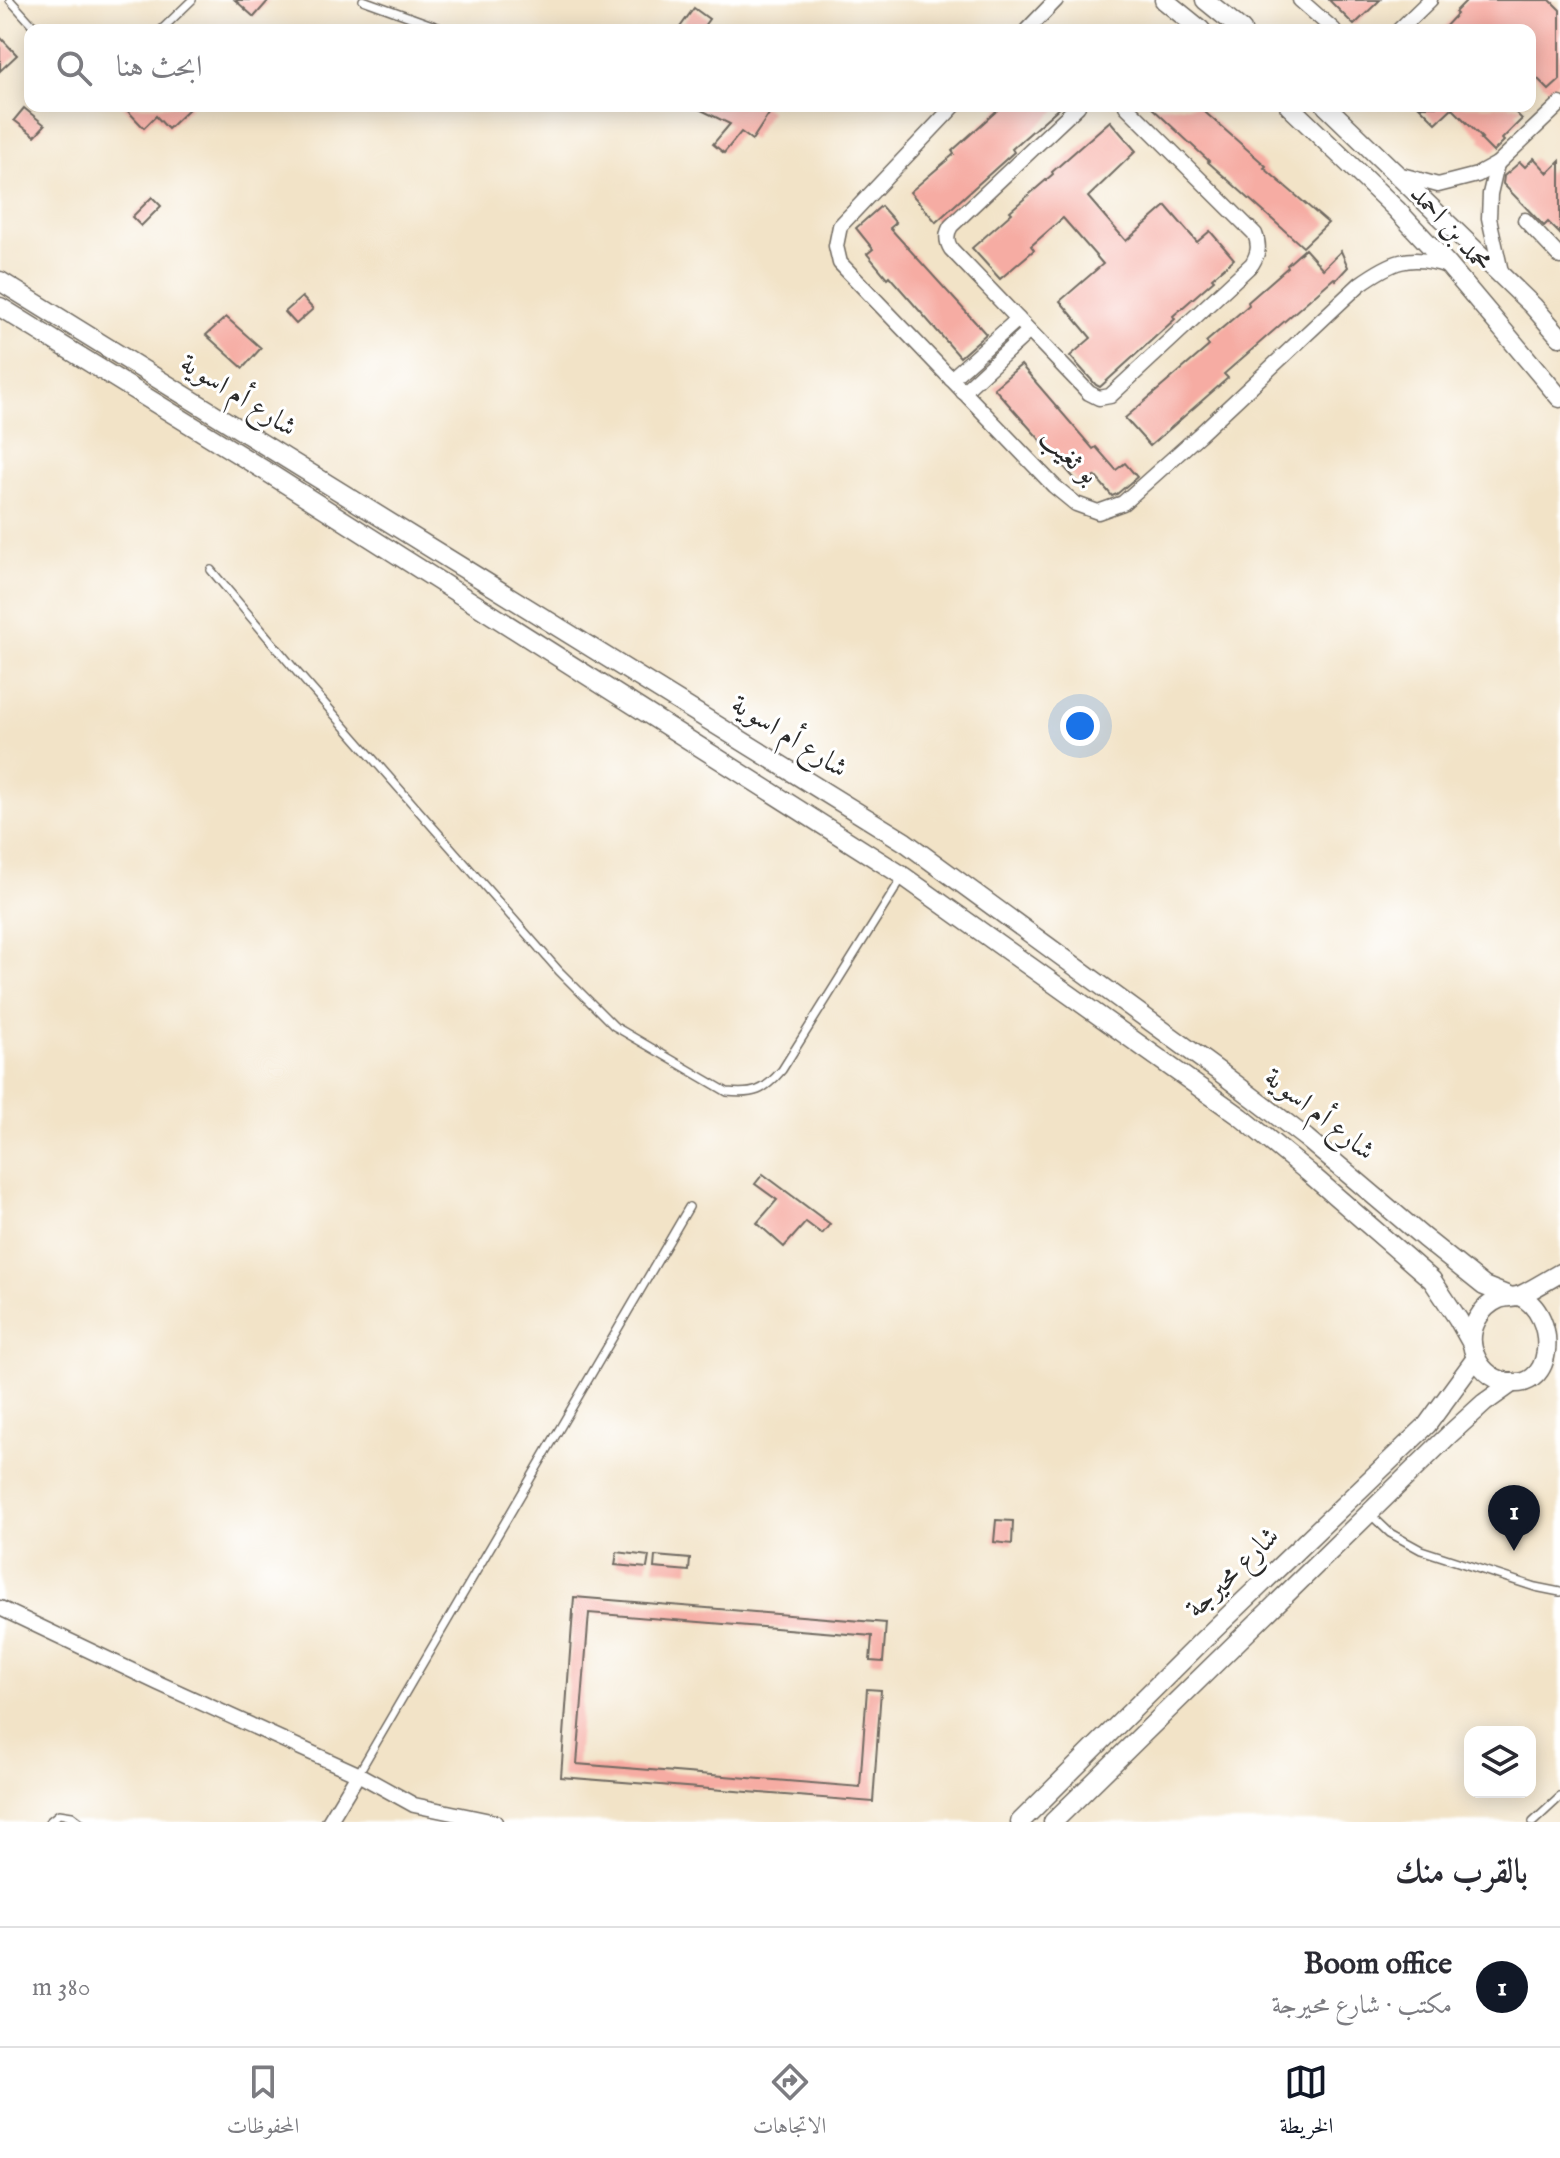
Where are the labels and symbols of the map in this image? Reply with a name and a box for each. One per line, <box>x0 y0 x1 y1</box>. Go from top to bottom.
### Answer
street label: محمد بن احمد <box>1401 178 1499 280</box>
street label: شارع أم اسوية <box>171 343 305 450</box>
street label: بو ثغيب <box>1031 421 1105 493</box>
street label: شارع أم اسوية <box>722 684 856 791</box>
your location <box>1060 706 1100 746</box>
street label: شارع أم اسوية <box>1254 1058 1384 1173</box>
pin: 1 <box>1488 1485 1540 1551</box>
street label: شارع محيرجة <box>1179 1520 1290 1629</box>

